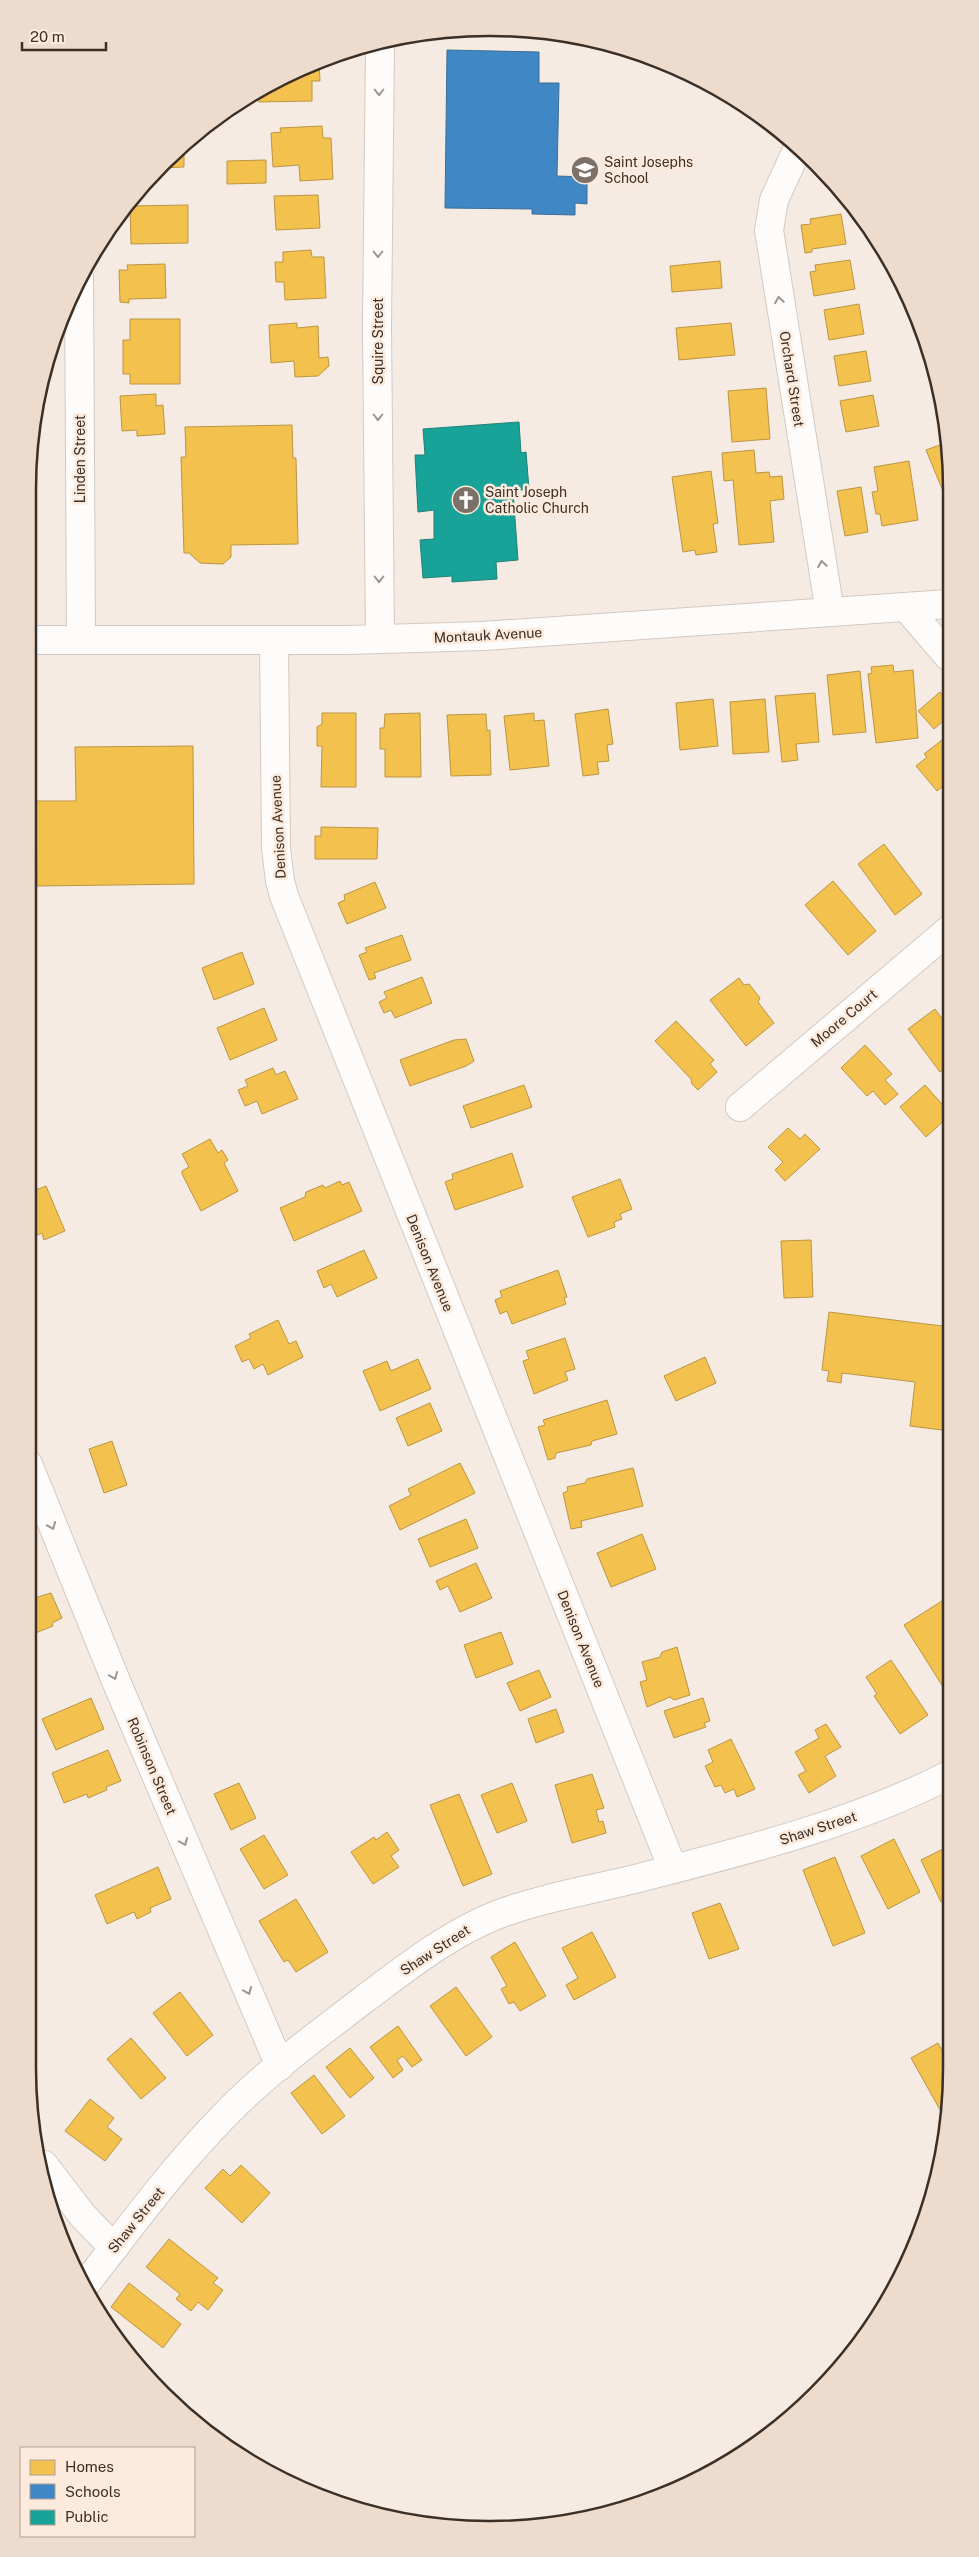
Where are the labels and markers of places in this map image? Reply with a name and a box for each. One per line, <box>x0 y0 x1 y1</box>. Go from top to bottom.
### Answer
place label: Saint Josephs School <box>604 154 693 186</box>
school or university icon: Saint Josephs School <box>570 155 600 185</box>
place label: Saint Joseph Catholic Church <box>485 484 589 516</box>
church icon: Saint Joseph Catholic Church <box>451 485 481 515</box>

